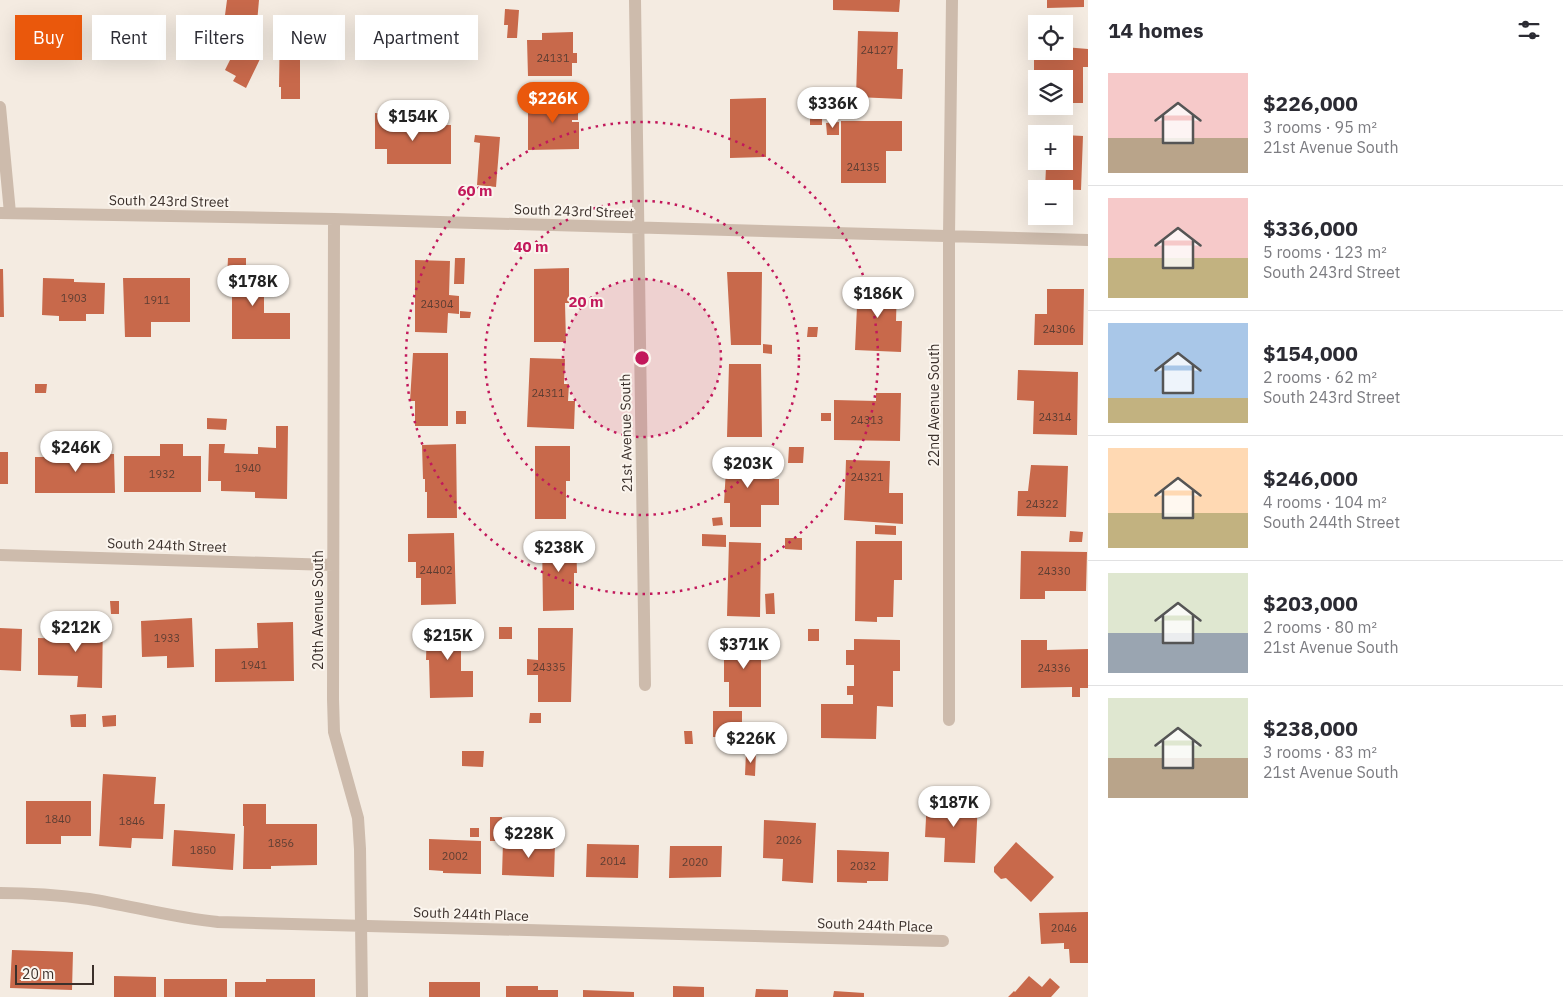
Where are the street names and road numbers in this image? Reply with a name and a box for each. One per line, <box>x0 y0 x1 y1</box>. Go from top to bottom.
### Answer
street label: South 243rd Street <box>109 191 229 211</box>
street label: South 243rd Street <box>514 200 634 222</box>
street label: 22nd Avenue South <box>925 343 943 467</box>
street label: 21st Avenue South <box>616 374 636 492</box>
street label: South 244th Street <box>107 534 227 556</box>
street label: 20th Avenue South <box>309 550 327 670</box>
street label: South 244th Place <box>413 903 530 925</box>
street label: South 244th Place <box>817 914 934 936</box>

